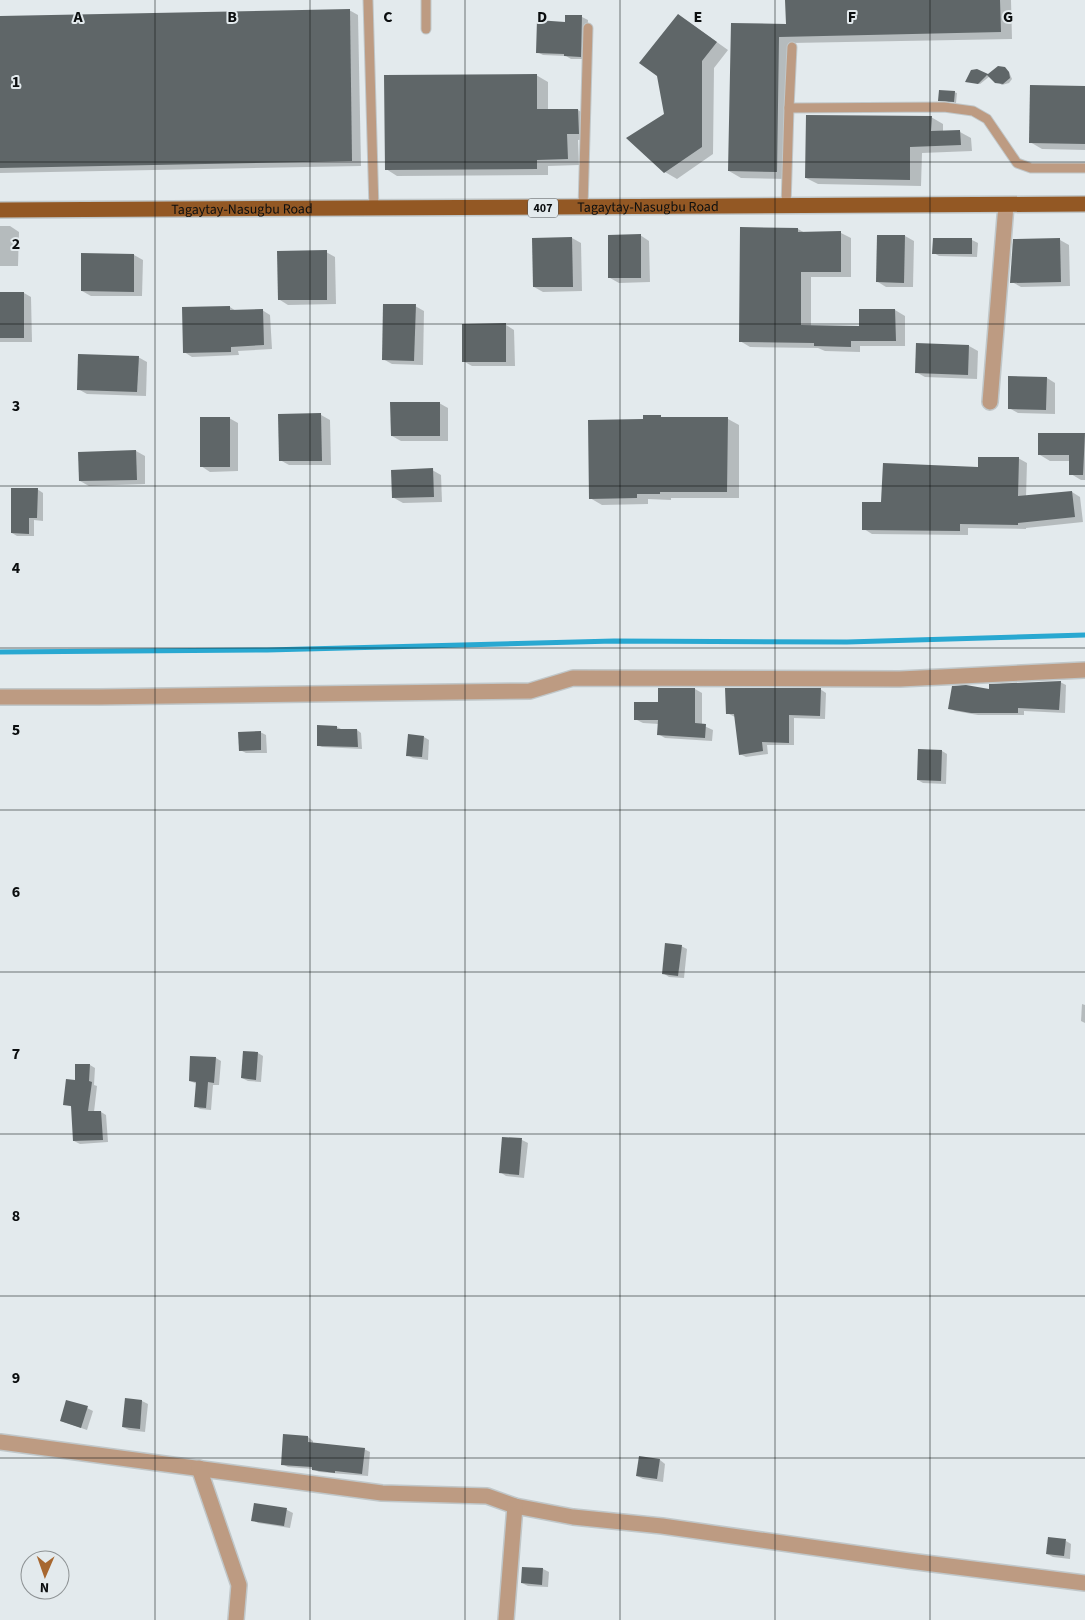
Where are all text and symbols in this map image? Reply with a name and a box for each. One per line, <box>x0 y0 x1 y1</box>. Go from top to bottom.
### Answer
text: A <box>72 6 83 28</box>
text: B <box>227 6 237 28</box>
text: C <box>383 6 393 28</box>
text: D <box>537 6 547 28</box>
text: E <box>694 6 702 28</box>
text: F <box>848 6 856 28</box>
text: G <box>1003 6 1013 28</box>
text: 1 <box>12 71 20 93</box>
street label: Tagaytay-Nasugbu Road <box>577 197 719 218</box>
road number: 407 <box>528 198 558 218</box>
street label: Tagaytay-Nasugbu Road <box>171 199 313 220</box>
text: 2 <box>12 233 20 255</box>
text: 3 <box>12 395 20 417</box>
text: 4 <box>12 557 21 579</box>
text: 5 <box>12 719 20 741</box>
text: 6 <box>12 881 20 903</box>
text: 7 <box>12 1043 20 1065</box>
text: 8 <box>12 1205 20 1227</box>
text: 9 <box>12 1367 20 1389</box>
north arrow <box>20 1550 70 1600</box>
text: N <box>40 1577 50 1597</box>

